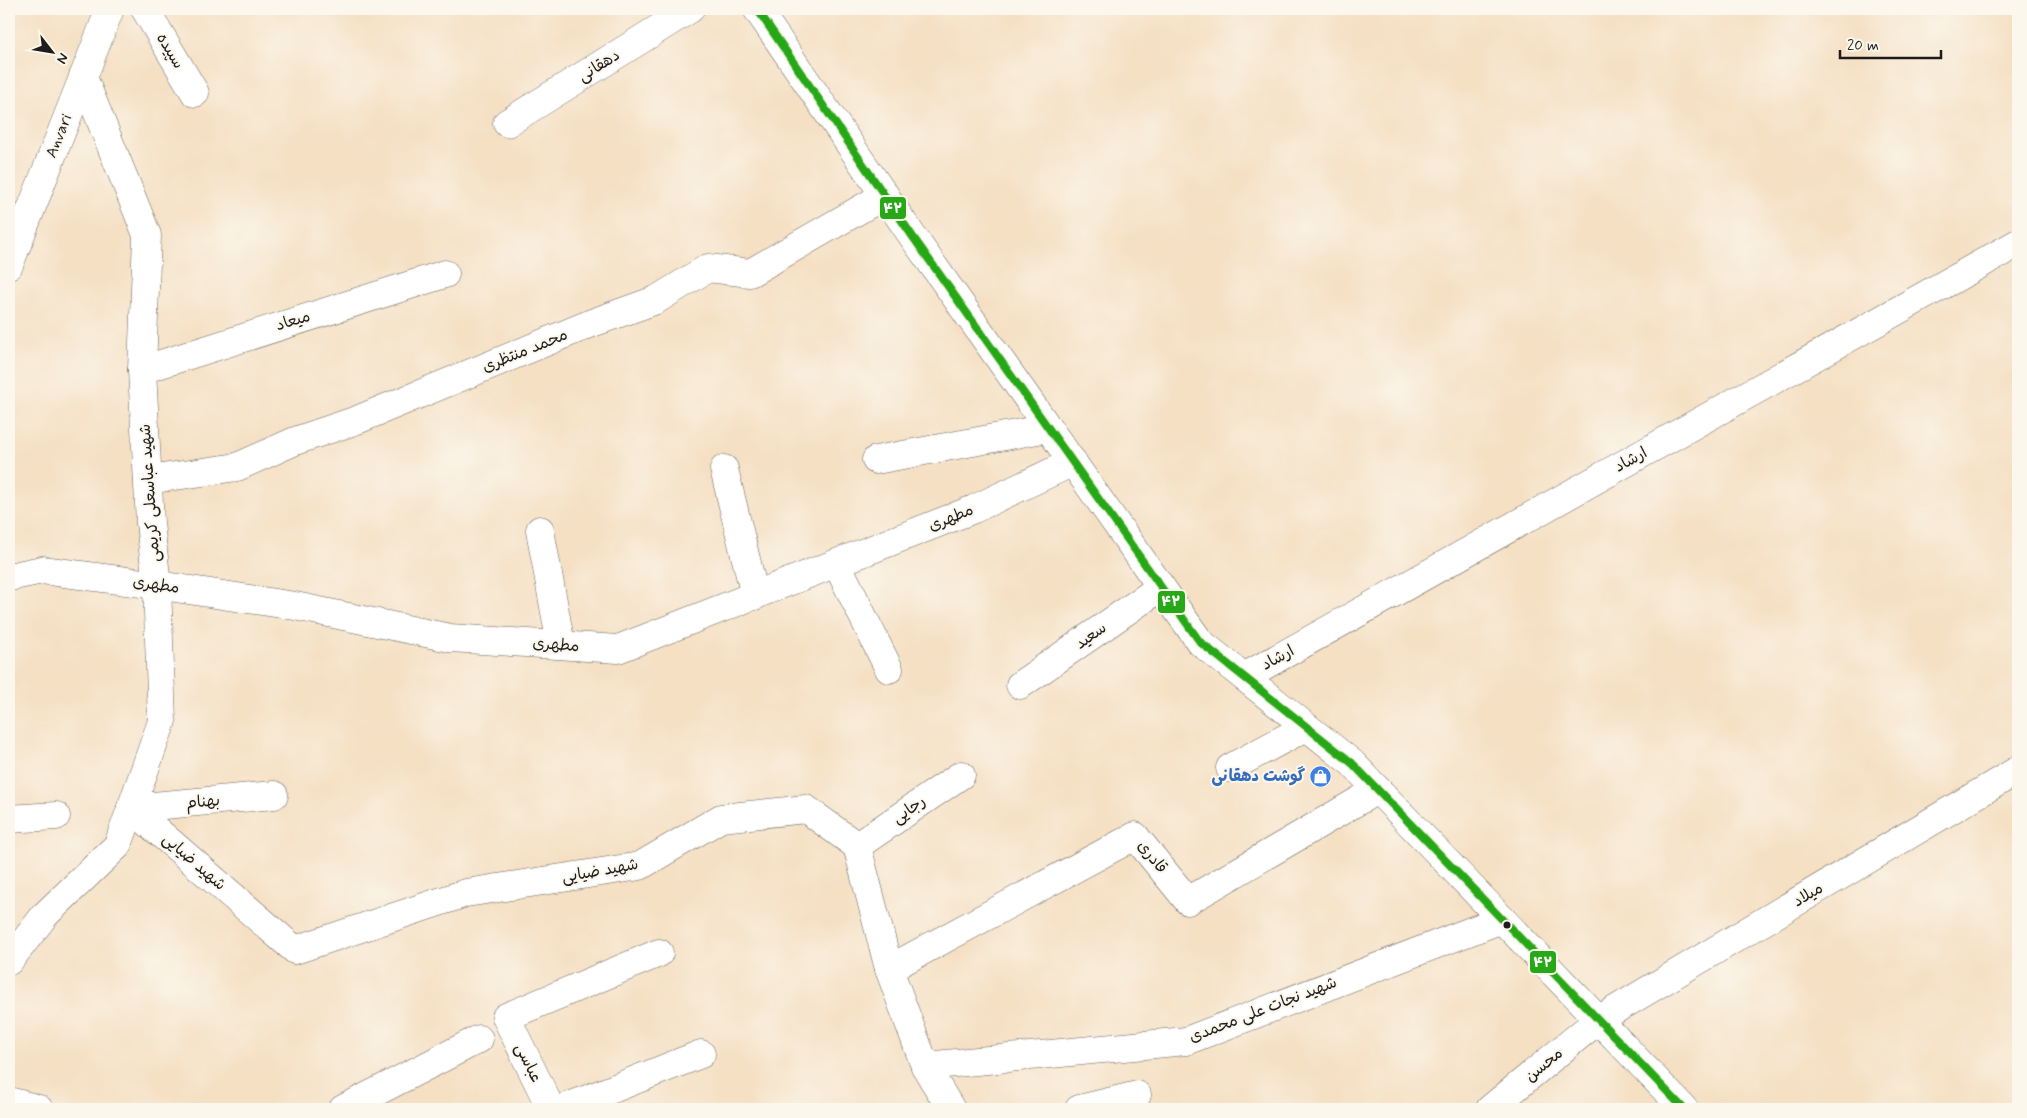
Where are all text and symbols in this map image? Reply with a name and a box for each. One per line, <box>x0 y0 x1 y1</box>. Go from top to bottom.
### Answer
north arrow <box>28 28 78 78</box>
scale bar <box>1840 28 1941 60</box>
street label: سپیده <box>151 29 189 73</box>
text: 20 m <box>1847 36 1879 56</box>
street label: دهقانی <box>574 45 624 87</box>
text: N <box>52 50 72 67</box>
street label: Anvari <box>41 111 77 161</box>
line badge: ۴۲ <box>879 196 907 220</box>
text: ۴۲ <box>883 200 903 218</box>
street label: میعاد <box>273 306 313 336</box>
street label: محمد منتظری <box>479 324 571 378</box>
street label: شهید عباسعلی کریمی <box>135 423 165 563</box>
street label: ارشاد <box>1611 442 1651 478</box>
street label: مطهری <box>925 499 977 537</box>
street label: مطهری <box>131 571 181 599</box>
line badge: ۴۲ <box>1157 590 1186 614</box>
text: ۴۲ <box>1161 593 1181 611</box>
street label: سعید <box>1071 618 1111 654</box>
street label: مطهری <box>532 633 580 657</box>
street label: ارشاد <box>1258 640 1298 676</box>
shop icon: گوشت دهقانی <box>1309 764 1333 788</box>
place label: گوشت دهقانی <box>1211 766 1305 787</box>
street label: بهنام <box>185 790 221 815</box>
street label: رجایی <box>888 791 930 829</box>
street label: شهید ضیایی <box>158 829 230 895</box>
street label: قادری <box>1132 836 1172 878</box>
street label: شهید ضیایی <box>560 854 640 888</box>
street label: میلاد <box>1789 878 1827 912</box>
unlabelled marker <box>1502 920 1512 930</box>
line badge: ۴۲ <box>1529 950 1557 974</box>
text: ۴۲ <box>1533 954 1553 972</box>
street label: شهید نجات علی محمدی <box>1186 972 1340 1048</box>
street label: عباسی <box>509 1040 547 1086</box>
street label: محسن <box>1521 1043 1567 1087</box>

